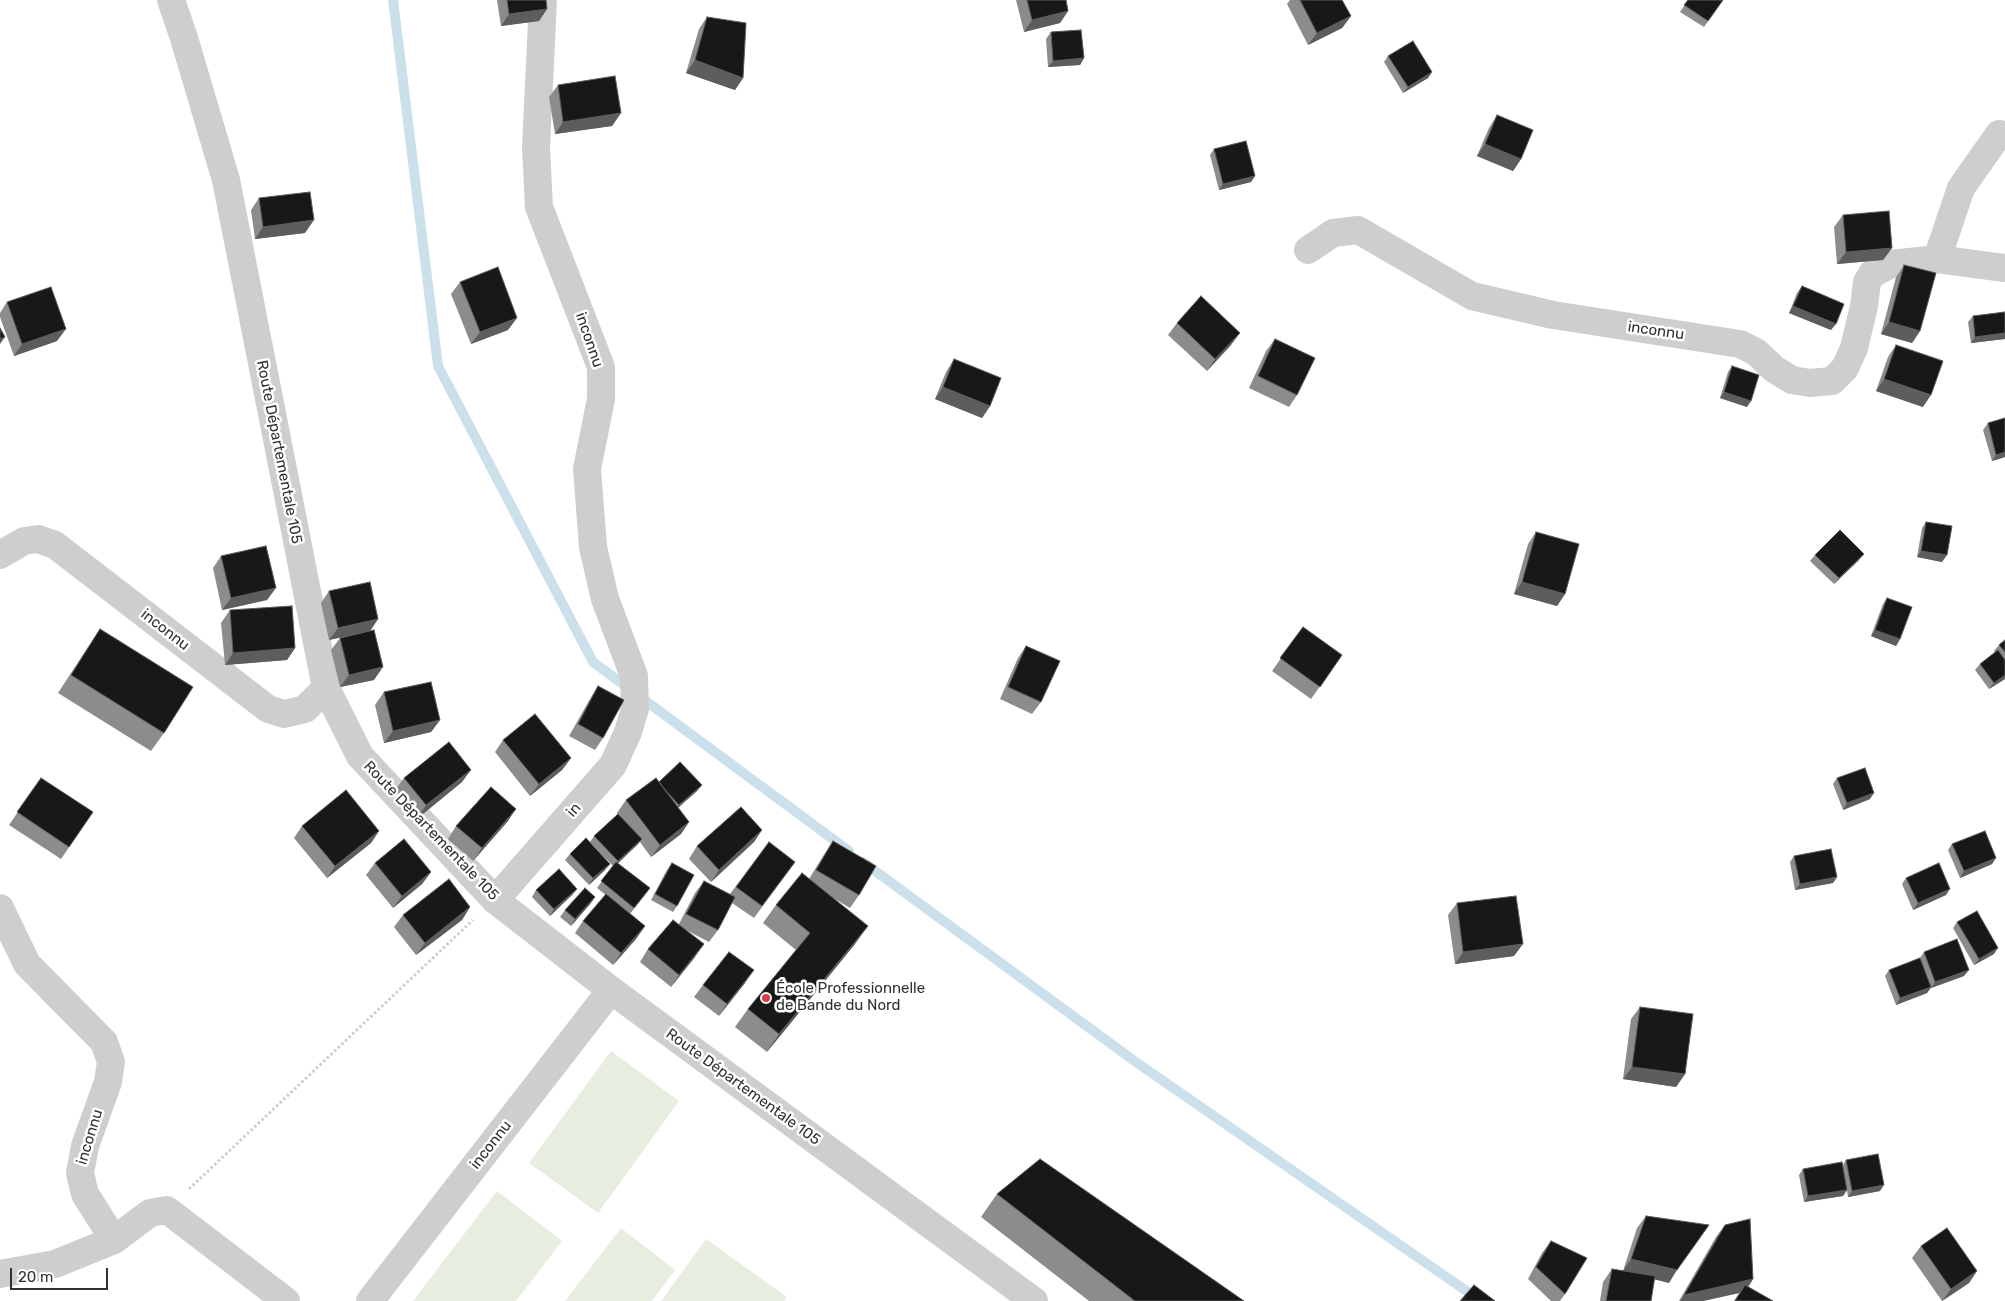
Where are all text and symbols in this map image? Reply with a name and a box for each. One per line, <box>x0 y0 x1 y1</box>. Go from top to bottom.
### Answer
street label: inconnu <box>571 310 607 370</box>
street label: inconnu <box>1627 318 1685 344</box>
street label: Route Départementale 105 <box>252 359 306 545</box>
street label: inconnu <box>137 605 193 655</box>
street label: Route Départementale 105 <box>360 758 502 904</box>
street label: in <box>563 799 585 821</box>
place label: École Professionnelle de Bande du Nord <box>776 980 925 1015</box>
marker: École Professionnelle de Bande du Nord <box>760 992 772 1004</box>
street label: Route Départementale 105 <box>662 1025 824 1149</box>
street label: inconnu <box>73 1107 107 1167</box>
street label: inconnu <box>466 1117 516 1173</box>
scale bar <box>12 1258 110 1290</box>
text: 20 m <box>18 1268 53 1286</box>

